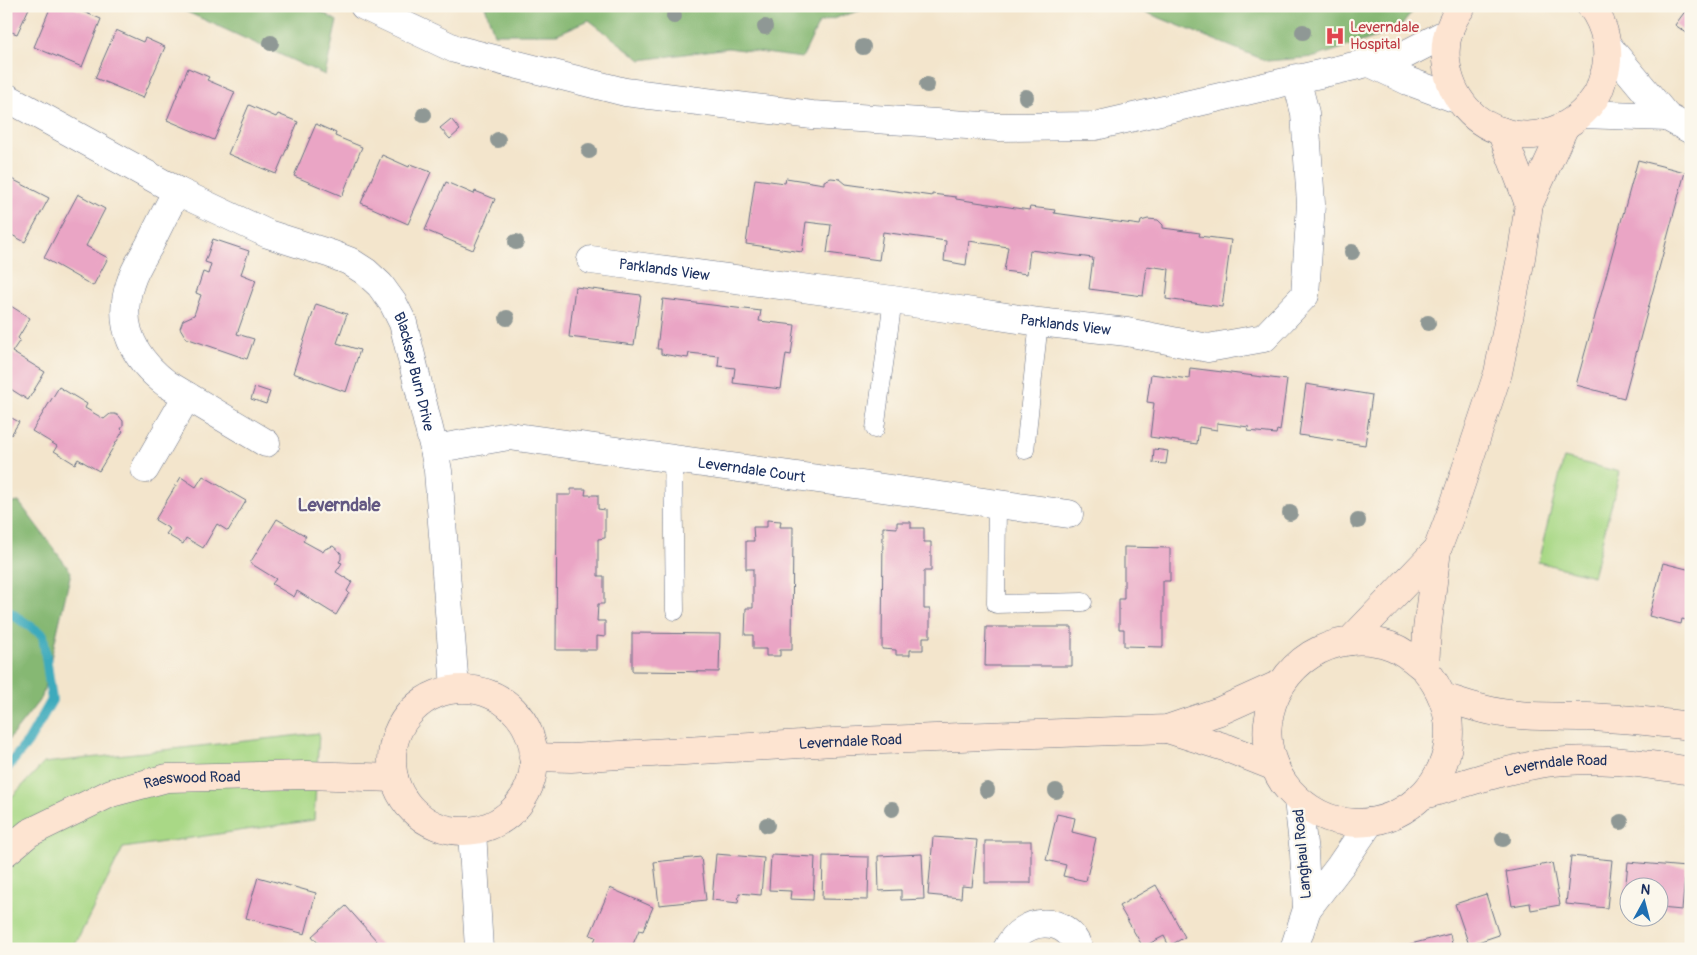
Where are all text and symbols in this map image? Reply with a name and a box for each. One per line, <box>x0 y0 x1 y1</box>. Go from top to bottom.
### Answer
place label: Leverndale Hospital <box>1350 18 1420 54</box>
hospital icon: Leverndale Hospital <box>1324 25 1346 47</box>
street label: Parklands View <box>618 255 711 286</box>
street label: Blacksey Burn Drive <box>389 309 438 434</box>
street label: Parklands View <box>1019 310 1112 340</box>
street label: Leverndale Court <box>696 453 808 487</box>
district label: Leverndale <box>298 494 382 517</box>
street label: Leverndale Road <box>798 730 903 754</box>
street label: Leverndale Road <box>1503 751 1608 781</box>
street label: Raeswood Road <box>142 767 241 794</box>
street label: Langhaul Road <box>1289 808 1316 900</box>
north arrow <box>1620 878 1670 928</box>
text: N <box>1640 881 1651 899</box>

